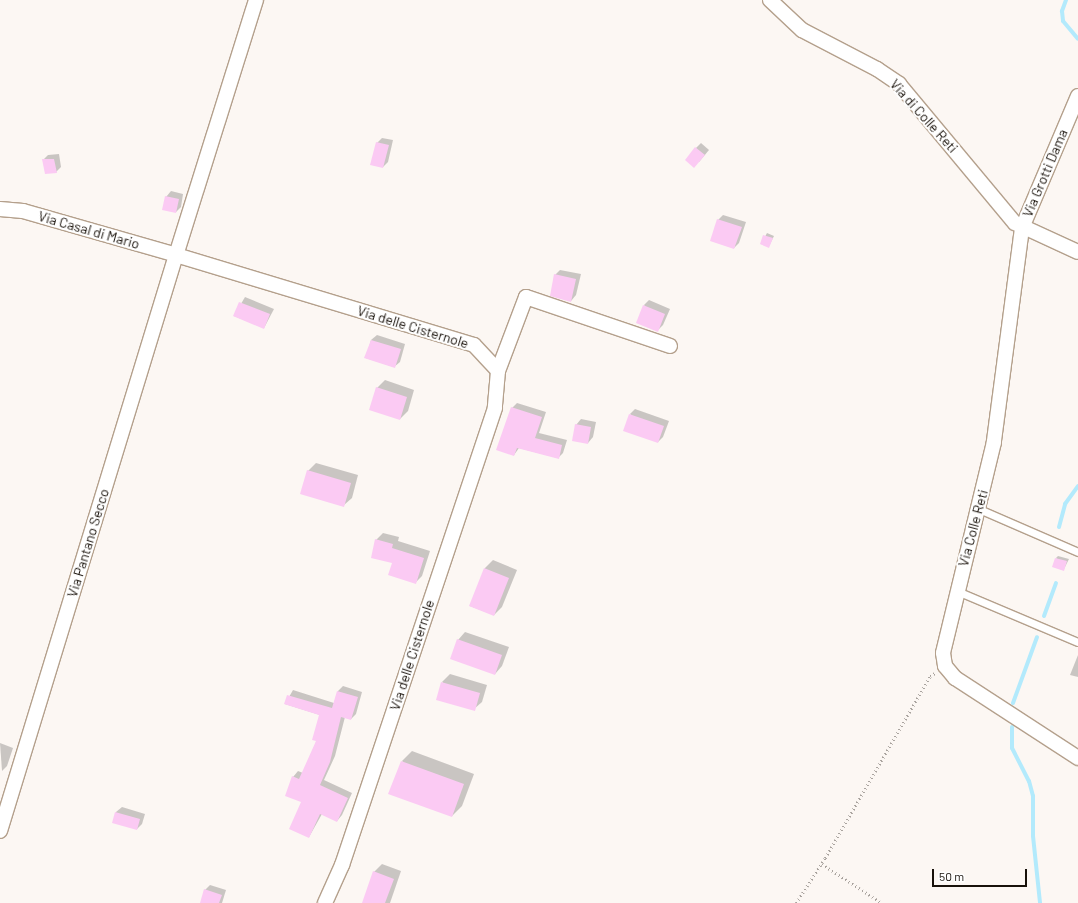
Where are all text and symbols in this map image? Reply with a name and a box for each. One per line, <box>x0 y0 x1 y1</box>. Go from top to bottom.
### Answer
street label: Via di Colle Reti <box>887 76 961 156</box>
street label: Via Grotti Dama <box>1019 126 1071 220</box>
street label: Via Casal di Mario <box>36 207 142 253</box>
street label: Via delle Cisternole <box>355 302 471 352</box>
street label: Via Pantano Secco <box>64 487 112 599</box>
street label: Via Colle Reti <box>955 488 991 568</box>
street label: Via delle Cisternole <box>386 597 438 713</box>
scale bar <box>934 861 1029 887</box>
text: 50 m <box>939 869 964 883</box>

